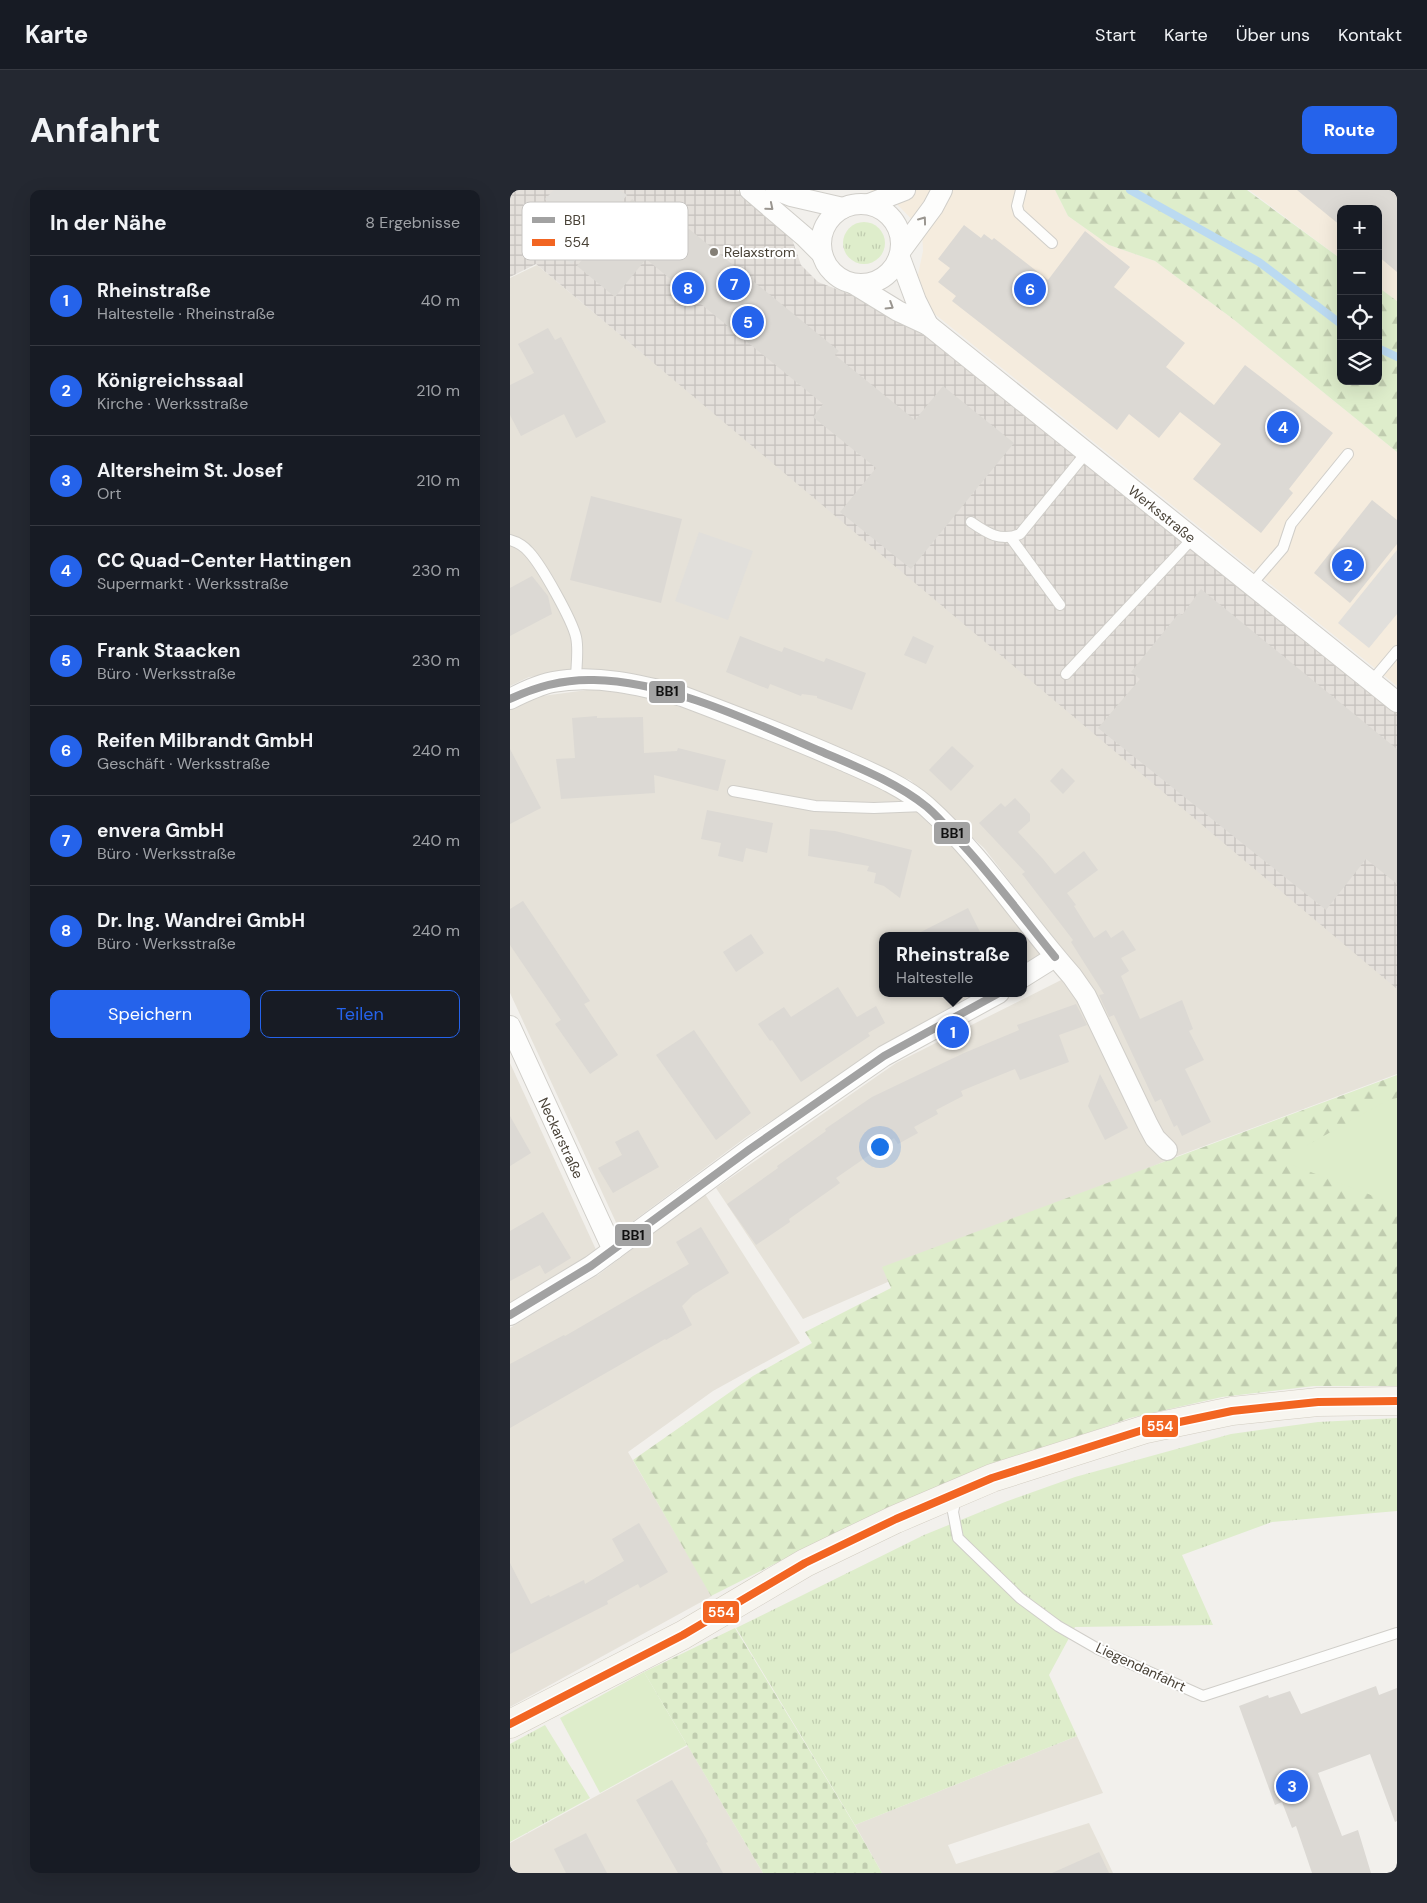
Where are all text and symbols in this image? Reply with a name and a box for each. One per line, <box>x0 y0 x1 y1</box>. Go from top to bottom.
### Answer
text: Karte <box>25 19 88 50</box>
text: Start <box>1095 23 1136 47</box>
text: Karte <box>1164 23 1208 47</box>
text: Über uns <box>1236 23 1310 47</box>
text: Kontakt <box>1338 23 1402 47</box>
button: Route <box>1302 106 1397 154</box>
text: Anfahrt <box>30 107 160 153</box>
one-way arrow <box>764 201 773 210</box>
legend <box>522 202 688 260</box>
map controls <box>1337 205 1382 385</box>
button: + <box>1337 205 1382 250</box>
text: In der Nähe <box>50 209 167 237</box>
text: BB1 <box>564 211 585 229</box>
text: 8 Ergebnisse <box>365 212 460 233</box>
one-way arrow <box>917 216 926 226</box>
text: 554 <box>564 233 590 251</box>
place label: Relaxstrom <box>724 243 795 261</box>
marker: Relaxstrom <box>708 246 720 258</box>
button: − <box>1337 250 1382 295</box>
pin: 7 <box>718 265 750 303</box>
pin: 8 <box>672 269 704 307</box>
pin: 6 <box>1014 270 1046 308</box>
text: Rheinstraße <box>97 278 211 303</box>
text: 1 <box>63 290 69 311</box>
text: 40 m <box>421 290 460 311</box>
button: locate <box>1337 295 1382 340</box>
one-way arrow <box>884 300 893 310</box>
text: Haltestelle · Rheinstraße <box>97 303 275 324</box>
pin: 5 <box>732 303 764 341</box>
button: layers <box>1337 340 1382 385</box>
text: Königreichssaal <box>97 368 244 393</box>
text: 2 <box>61 380 71 401</box>
text: 210 m <box>416 380 460 401</box>
text: Kirche · Werksstraße <box>97 393 248 414</box>
pin: 4 <box>1267 408 1299 446</box>
text: Altersheim St. Josef <box>97 458 283 483</box>
text: 3 <box>61 470 71 491</box>
text: 210 m <box>416 470 460 491</box>
street label: Werksstraße <box>1125 481 1199 547</box>
text: Ort <box>97 483 122 504</box>
pin: 2 <box>1332 546 1364 584</box>
text: CC Quad-Center Hattingen <box>97 548 352 573</box>
text: 4 <box>61 560 71 581</box>
text: 230 m <box>412 560 460 581</box>
text: Supermarkt · Werksstraße <box>97 573 289 594</box>
text: Frank Staacken <box>97 638 241 663</box>
text: 5 <box>61 650 71 671</box>
text: 230 m <box>412 650 460 671</box>
text: Büro · Werksstraße <box>97 663 236 684</box>
line badge: BB1 <box>648 680 686 704</box>
text: BB1 <box>656 682 678 700</box>
text: Reifen Milbrandt GmbH <box>97 728 313 753</box>
text: 6 <box>61 740 71 761</box>
text: 240 m <box>412 740 460 761</box>
text: Geschäft · Werksstraße <box>97 753 270 774</box>
text: envera GmbH <box>97 818 224 843</box>
line badge: BB1 <box>933 821 971 845</box>
text: BB1 <box>941 824 963 842</box>
text: 7 <box>62 830 70 851</box>
text: 240 m <box>412 830 460 851</box>
text: Büro · Werksstraße <box>97 843 236 864</box>
text: Dr. Ing. Wandrei GmbH <box>97 908 305 933</box>
text: 8 <box>61 920 71 941</box>
text: 240 m <box>412 920 460 941</box>
popup <box>879 932 1027 997</box>
text: Büro · Werksstraße <box>97 933 236 954</box>
text: Rheinstraße <box>896 942 1010 967</box>
text: Haltestelle <box>896 967 973 988</box>
button: Speichern <box>50 990 250 1038</box>
button: Teilen <box>260 990 460 1038</box>
pin: 1 <box>937 1013 969 1051</box>
street label: Neckarstraße <box>534 1095 588 1181</box>
your location <box>867 1134 893 1160</box>
line badge: BB1 <box>614 1223 652 1247</box>
text: BB1 <box>622 1226 644 1244</box>
line badge: 554 <box>1141 1414 1179 1438</box>
text: 554 <box>1147 1417 1173 1435</box>
line badge: 554 <box>702 1600 740 1624</box>
text: 554 <box>708 1603 734 1621</box>
street label: Liegendanfahrt <box>1093 1638 1189 1696</box>
pin: 3 <box>1276 1767 1308 1805</box>

